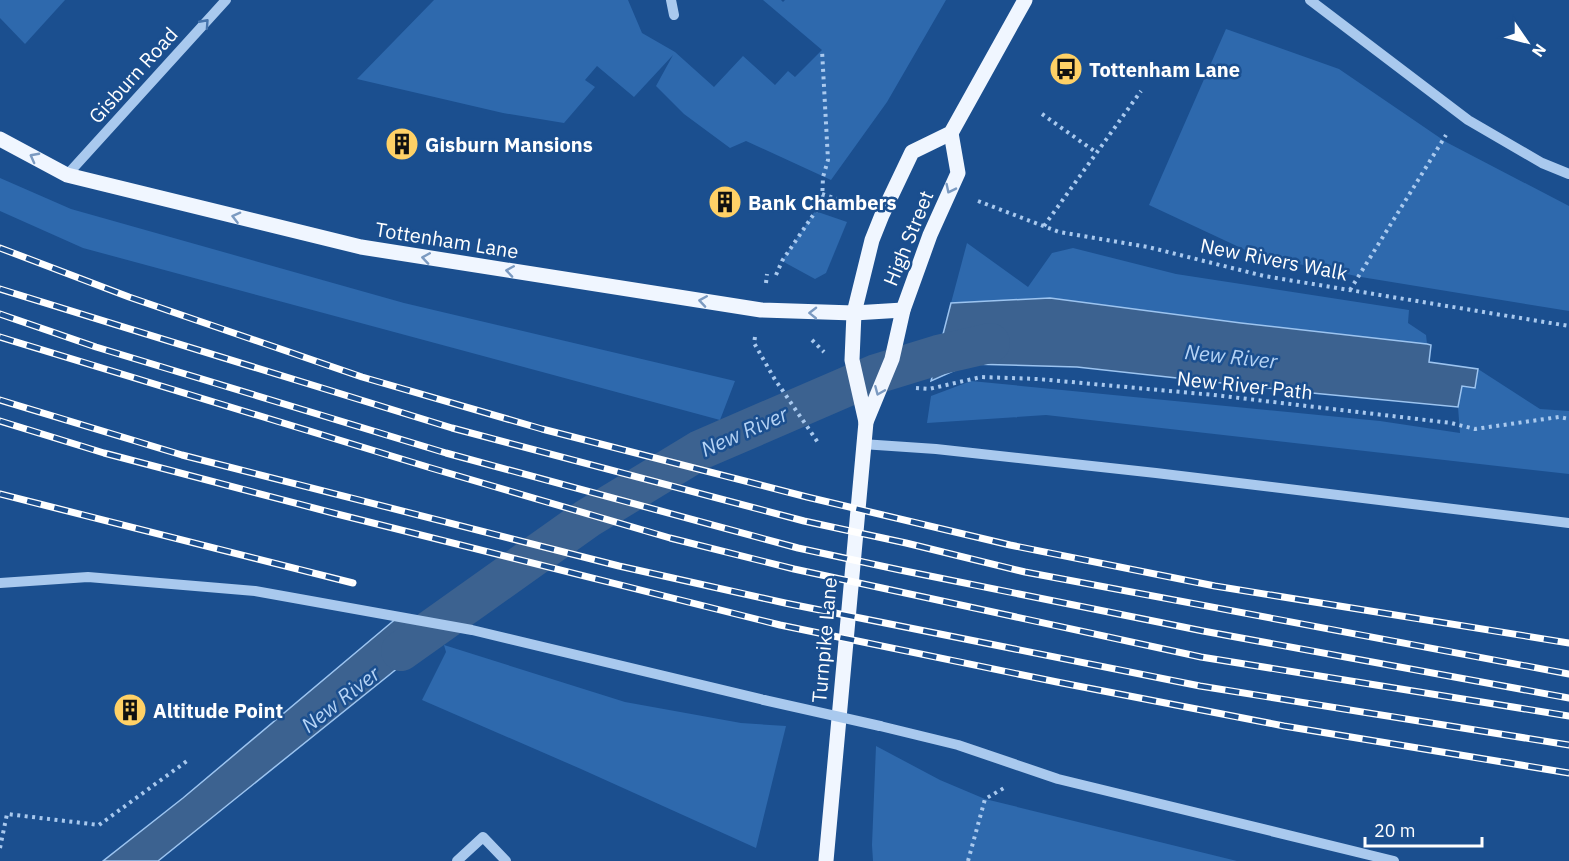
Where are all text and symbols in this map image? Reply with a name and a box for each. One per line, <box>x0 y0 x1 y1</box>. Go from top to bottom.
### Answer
north arrow <box>1497 12 1557 72</box>
one-way arrow <box>198 19 209 29</box>
street label: Gisburn Road <box>82 21 184 129</box>
text: N <box>1528 40 1551 61</box>
bus stop icon: Tottenham Lane <box>1048 51 1084 87</box>
place label: Tottenham Lane <box>1089 56 1240 83</box>
building icon: Gisburn Mansions <box>384 126 420 162</box>
place label: Gisburn Mansions <box>425 131 593 158</box>
one-way arrow <box>29 153 40 164</box>
one-way arrow <box>946 183 958 194</box>
building icon: Bank Chambers <box>707 184 743 220</box>
street label: High Street <box>877 186 939 290</box>
place label: Bank Chambers <box>748 189 897 216</box>
one-way arrow <box>231 211 241 224</box>
street label: Tottenham Lane <box>373 215 521 265</box>
street label: New Rivers Walk <box>1198 231 1350 287</box>
one-way arrow <box>422 252 431 264</box>
one-way arrow <box>506 265 516 278</box>
one-way arrow <box>699 295 708 307</box>
one-way arrow <box>808 306 817 319</box>
water label: New River <box>1183 337 1280 375</box>
street label: New River Path <box>1176 364 1314 406</box>
one-way arrow <box>874 384 886 395</box>
water label: New River <box>696 399 793 463</box>
street label: Turnpike Lane <box>805 576 843 704</box>
water label: New River <box>295 659 386 739</box>
building icon: Altitude Point <box>112 692 148 728</box>
place label: Altitude Point <box>153 697 283 724</box>
scale bar <box>1365 810 1482 848</box>
text: 20 m <box>1374 819 1416 842</box>

